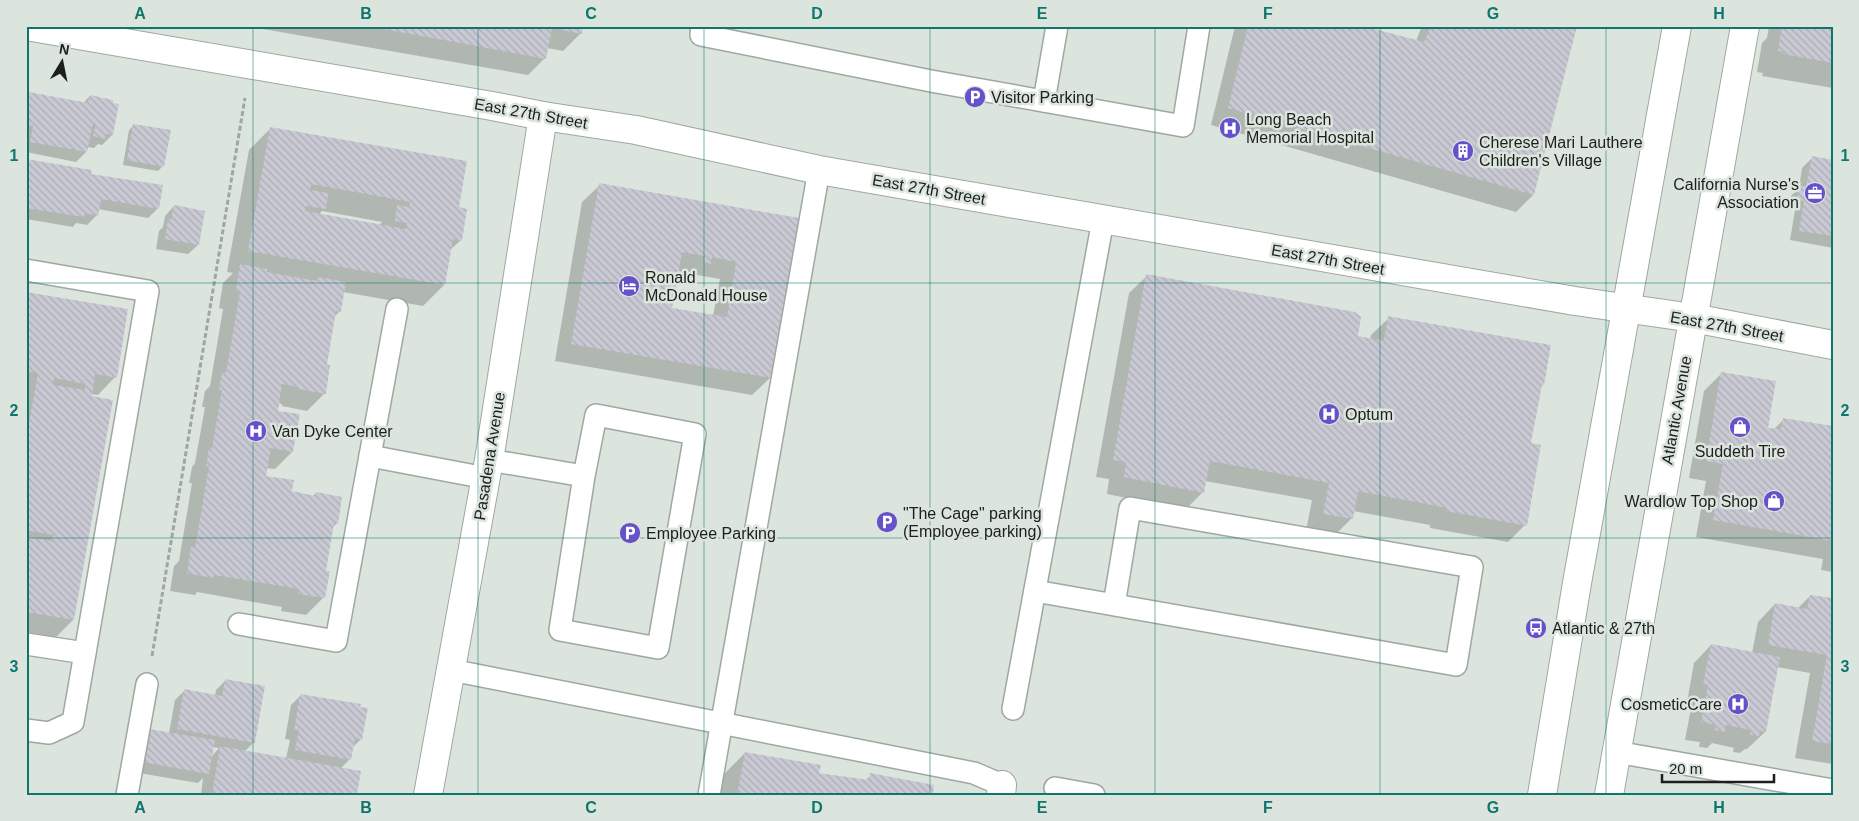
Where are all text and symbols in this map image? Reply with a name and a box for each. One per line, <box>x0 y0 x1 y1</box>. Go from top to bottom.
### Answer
text: A <box>134 5 146 22</box>
text: B <box>360 5 372 22</box>
text: C <box>585 5 597 22</box>
text: D <box>811 5 823 22</box>
text: E <box>1037 5 1048 22</box>
text: F <box>1263 5 1273 22</box>
text: G <box>1487 5 1499 22</box>
text: H <box>1713 5 1725 22</box>
north arrow <box>38 38 88 88</box>
text: N <box>58 40 71 58</box>
parking icon: Visitor Parking <box>963 85 987 109</box>
place label: Visitor Parking <box>991 89 1094 106</box>
street label: East 27th Street <box>473 95 589 132</box>
place label: Long Beach Memorial Hospital <box>1246 111 1374 146</box>
hospital icon: Long Beach Memorial Hospital <box>1218 116 1242 140</box>
place label: Cherese Mari Lauthere Children's Village <box>1479 134 1643 169</box>
building icon: Cherese Mari Lauthere Children's Village <box>1451 139 1475 163</box>
text: 1 <box>10 147 19 164</box>
text: 1 <box>1841 147 1850 164</box>
street label: East 27th Street <box>871 171 987 208</box>
place label: California Nurse's Association <box>1673 176 1799 211</box>
office icon: California Nurse's Association <box>1803 181 1827 205</box>
street label: East 27th Street <box>1270 241 1386 278</box>
place label: Ronald McDonald House <box>645 269 768 304</box>
hotel icon: Ronald McDonald House <box>617 274 641 298</box>
street label: East 27th Street <box>1669 308 1785 345</box>
street label: Atlantic Avenue <box>1659 354 1694 466</box>
street label: Pasadena Avenue <box>471 391 508 521</box>
text: 2 <box>10 402 19 419</box>
hospital icon: Optum <box>1317 402 1341 426</box>
text: 2 <box>1841 402 1850 419</box>
place label: Optum <box>1345 406 1393 423</box>
shop icon: Suddeth Tire <box>1728 415 1752 439</box>
hospital icon: Van Dyke Center <box>244 419 268 443</box>
place label: Van Dyke Center <box>272 423 393 440</box>
place label: Suddeth Tire <box>1695 443 1785 460</box>
shop icon: Wardlow Top Shop <box>1762 489 1786 513</box>
place label: Wardlow Top Shop <box>1625 493 1758 510</box>
place label: "The Cage" parking (Employee parking) <box>903 505 1042 540</box>
parking icon: "The Cage" parking (Employee parking) <box>875 510 899 534</box>
parking icon: Employee Parking <box>618 521 642 545</box>
place label: Employee Parking <box>646 525 776 542</box>
bus stop icon: Atlantic & 27th <box>1524 616 1548 640</box>
place label: Atlantic & 27th <box>1552 620 1655 637</box>
text: 3 <box>10 658 19 675</box>
text: 3 <box>1841 658 1850 675</box>
hospital icon: CosmeticCare <box>1726 692 1750 716</box>
place label: CosmeticCare <box>1621 696 1722 713</box>
scale bar <box>1662 751 1774 783</box>
text: 20 m <box>1669 760 1702 777</box>
text: A <box>134 799 146 816</box>
text: B <box>360 799 372 816</box>
text: C <box>585 799 597 816</box>
text: D <box>811 799 823 816</box>
text: E <box>1037 799 1048 816</box>
text: F <box>1263 799 1273 816</box>
text: G <box>1487 799 1499 816</box>
text: H <box>1713 799 1725 816</box>

